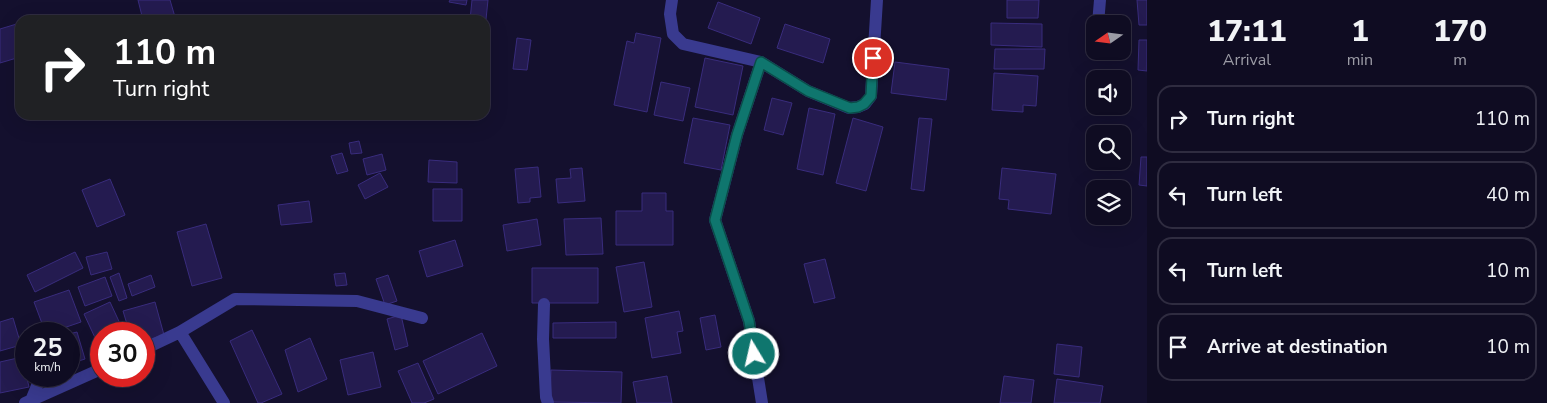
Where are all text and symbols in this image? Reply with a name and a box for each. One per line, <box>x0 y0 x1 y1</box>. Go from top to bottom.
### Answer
text: 17:11 <box>1207 11 1287 52</box>
text: 1 <box>1351 11 1369 52</box>
text: 170 <box>1433 11 1487 52</box>
north arrow <box>1086 15 1131 60</box>
map controls <box>1086 15 1131 225</box>
text: 110 m <box>113 29 216 76</box>
icon: right <box>30 35 95 100</box>
pin <box>852 37 894 79</box>
icon: arrive <box>859 44 887 72</box>
text: Arrival <box>1223 49 1271 71</box>
text: min <box>1347 49 1373 71</box>
text: m <box>1453 49 1467 71</box>
button: sound <box>1086 70 1131 115</box>
text: Turn right <box>113 74 209 104</box>
icon: right <box>1164 105 1192 133</box>
text: Turn right <box>1207 106 1294 132</box>
text: 110 m <box>1475 106 1530 132</box>
button: search <box>1086 125 1131 170</box>
button: layers <box>1086 180 1131 225</box>
icon: left <box>1164 181 1192 209</box>
text: Turn left <box>1207 182 1282 208</box>
text: 40 m <box>1486 182 1530 208</box>
icon: left <box>1164 257 1192 285</box>
text: Turn left <box>1207 258 1282 284</box>
text: 10 m <box>1486 258 1530 284</box>
speed limit sign: 30 <box>90 322 155 387</box>
position arrow <box>727 327 779 379</box>
text: 25 <box>32 331 63 365</box>
icon: arrive <box>1164 333 1192 361</box>
text: Arrive at destination <box>1207 334 1388 360</box>
text: 10 m <box>1486 334 1530 360</box>
text: km/h <box>34 359 61 375</box>

